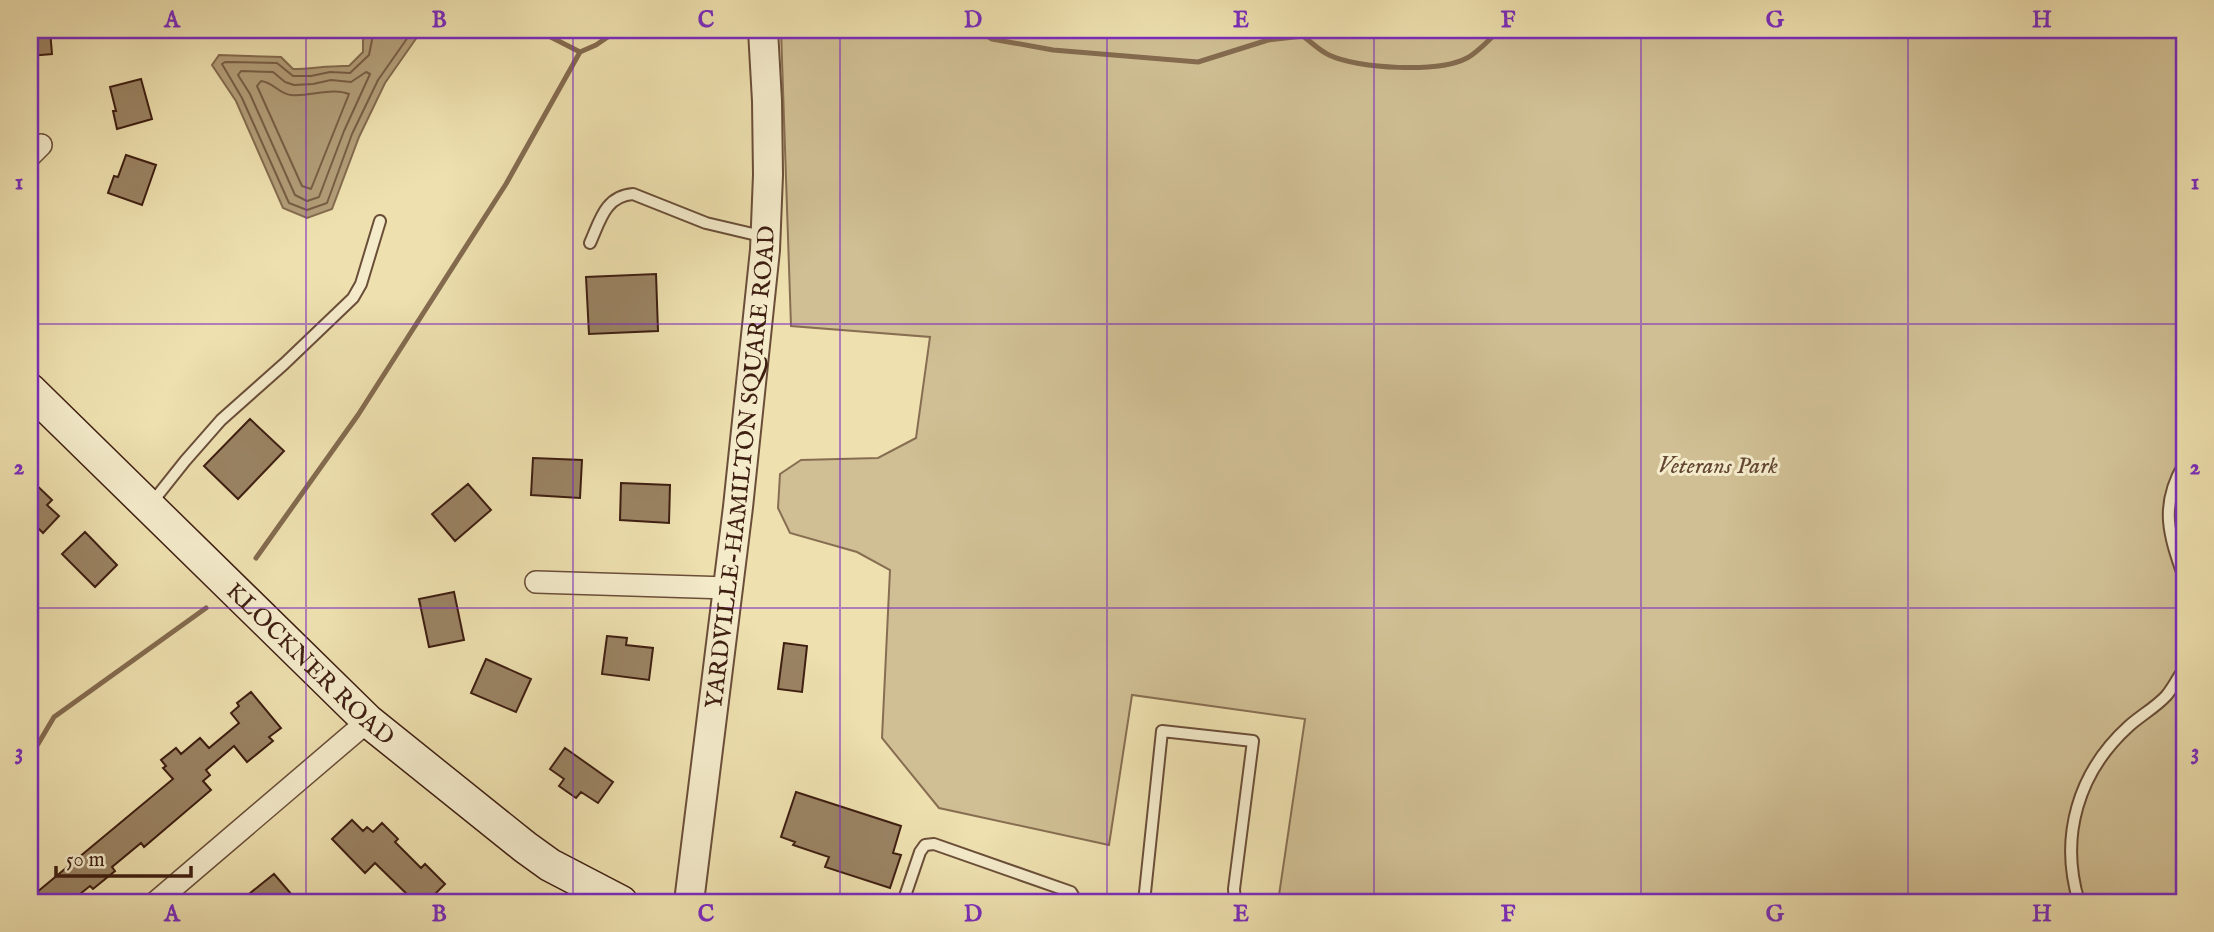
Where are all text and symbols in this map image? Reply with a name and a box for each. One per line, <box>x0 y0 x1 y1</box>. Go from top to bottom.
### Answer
text: A <box>163 6 181 35</box>
text: B <box>431 6 447 35</box>
text: C <box>698 6 715 35</box>
text: D <box>964 6 982 35</box>
text: E <box>1233 6 1249 35</box>
text: F <box>1501 6 1516 35</box>
text: G <box>1766 6 1785 35</box>
text: H <box>2032 6 2052 35</box>
text: 1 <box>15 168 23 197</box>
text: 1 <box>2191 168 2199 197</box>
street label: YARDVILLE-HAMILTON SQUARE ROAD <box>699 225 783 711</box>
park label: Veterans Park <box>1658 451 1778 482</box>
text: 2 <box>14 453 25 482</box>
text: 2 <box>2190 453 2201 482</box>
street label: KLOCKNER ROAD <box>219 577 400 753</box>
text: 3 <box>15 738 23 767</box>
text: 3 <box>2191 738 2199 767</box>
scale bar <box>56 834 191 878</box>
text: 50 m <box>66 847 105 874</box>
text: A <box>163 900 181 929</box>
text: B <box>431 900 447 929</box>
text: C <box>698 900 715 929</box>
text: D <box>964 900 982 929</box>
text: E <box>1233 900 1249 929</box>
text: F <box>1501 900 1516 929</box>
text: G <box>1766 900 1785 929</box>
text: H <box>2032 900 2052 929</box>

